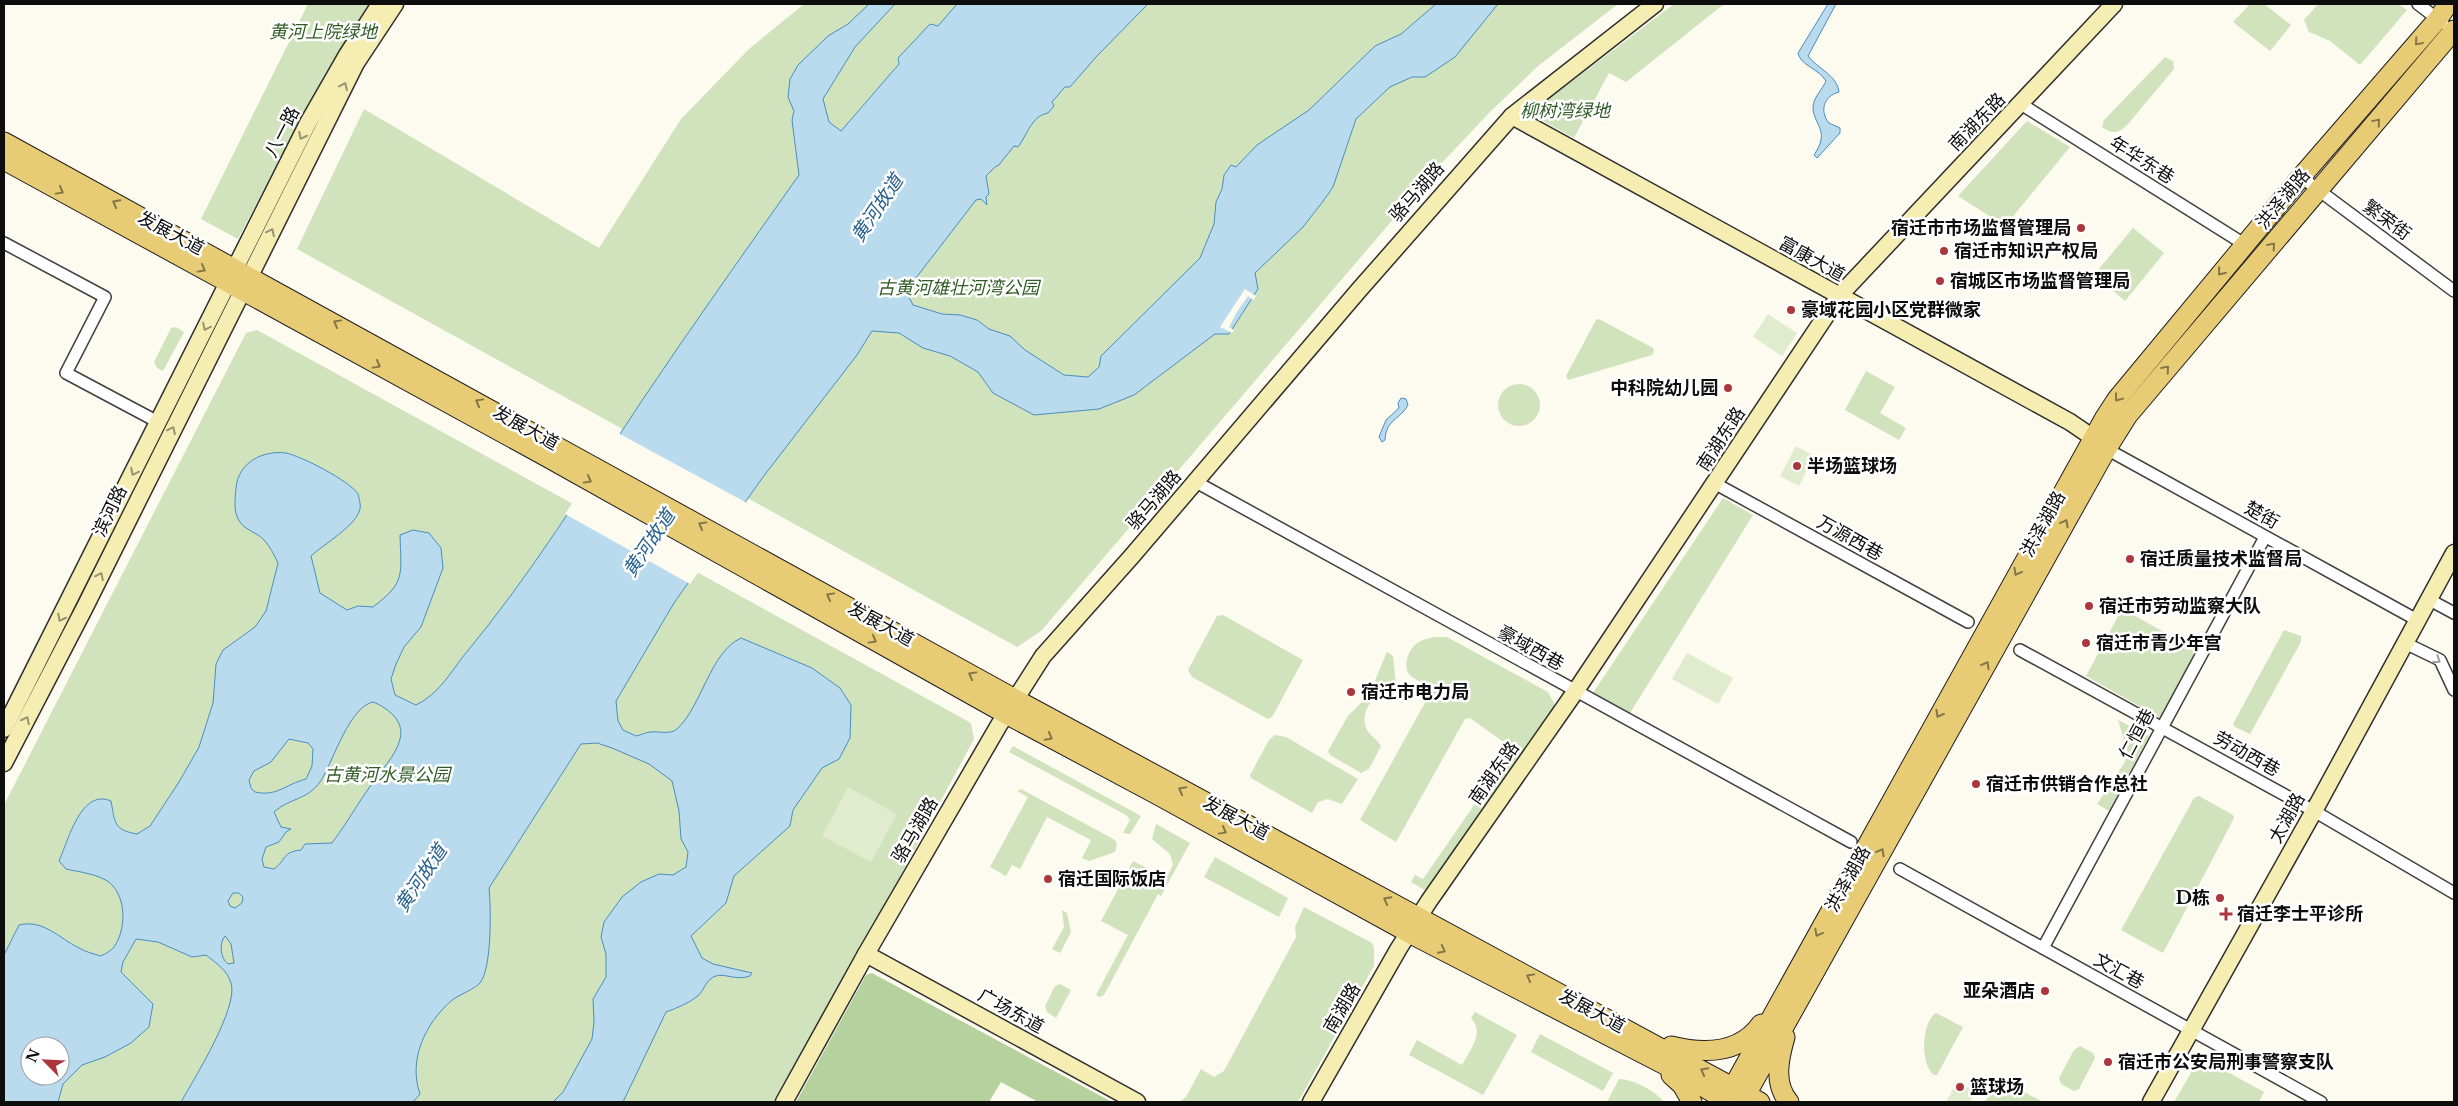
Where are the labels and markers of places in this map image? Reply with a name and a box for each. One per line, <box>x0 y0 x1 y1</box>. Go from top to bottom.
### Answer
place label: 宿迁市市场监督管理局 <box>1891 217 2071 239</box>
marker: 宿迁市市场监督管理局 <box>2075 222 2087 234</box>
place label: 宿迁市知识产权局 <box>1954 240 2098 262</box>
marker: 宿迁市知识产权局 <box>1938 245 1950 257</box>
place label: 宿城区市场监督管理局 <box>1950 270 2130 292</box>
marker: 宿城区市场监督管理局 <box>1934 275 1946 287</box>
place label: 豪域花园小区党群微家 <box>1801 299 1981 321</box>
marker: 豪域花园小区党群微家 <box>1785 304 1797 316</box>
place label: 中科院幼儿园 <box>1610 377 1718 399</box>
marker: 中科院幼儿园 <box>1722 382 1734 394</box>
place label: 半场篮球场 <box>1807 455 1897 477</box>
marker: 半场篮球场 <box>1791 460 1803 472</box>
place label: 宿迁质量技术监督局 <box>2140 548 2302 570</box>
marker: 宿迁质量技术监督局 <box>2124 553 2136 565</box>
place label: 宿迁市劳动监察大队 <box>2099 595 2261 617</box>
marker: 宿迁市劳动监察大队 <box>2083 600 2095 612</box>
place label: 宿迁市青少年宫 <box>2096 632 2222 654</box>
marker: 宿迁市青少年宫 <box>2080 637 2092 649</box>
place label: 宿迁市电力局 <box>1361 681 1469 703</box>
marker: 宿迁市电力局 <box>1345 686 1357 698</box>
place label: 宿迁市供销合作总社 <box>1986 773 2148 795</box>
marker: 宿迁市供销合作总社 <box>1970 778 1982 790</box>
place label: 宿迁国际饭店 <box>1058 868 1166 890</box>
marker: 宿迁国际饭店 <box>1042 873 1054 885</box>
place label: D栋 <box>2175 887 2210 909</box>
marker: D栋 <box>2214 892 2226 904</box>
place label: 宿迁李士平诊所 <box>2237 903 2363 925</box>
marker: 宿迁李士平诊所 <box>2219 907 2233 921</box>
place label: 亚朵酒店 <box>1963 980 2035 1002</box>
marker: 亚朵酒店 <box>2039 985 2051 997</box>
place label: 宿迁市公安局刑事警察支队 <box>2118 1051 2334 1073</box>
marker: 宿迁市公安局刑事警察支队 <box>2102 1056 2114 1068</box>
place label: 篮球场 <box>1970 1076 2024 1098</box>
marker: 篮球场 <box>1954 1081 1966 1093</box>

